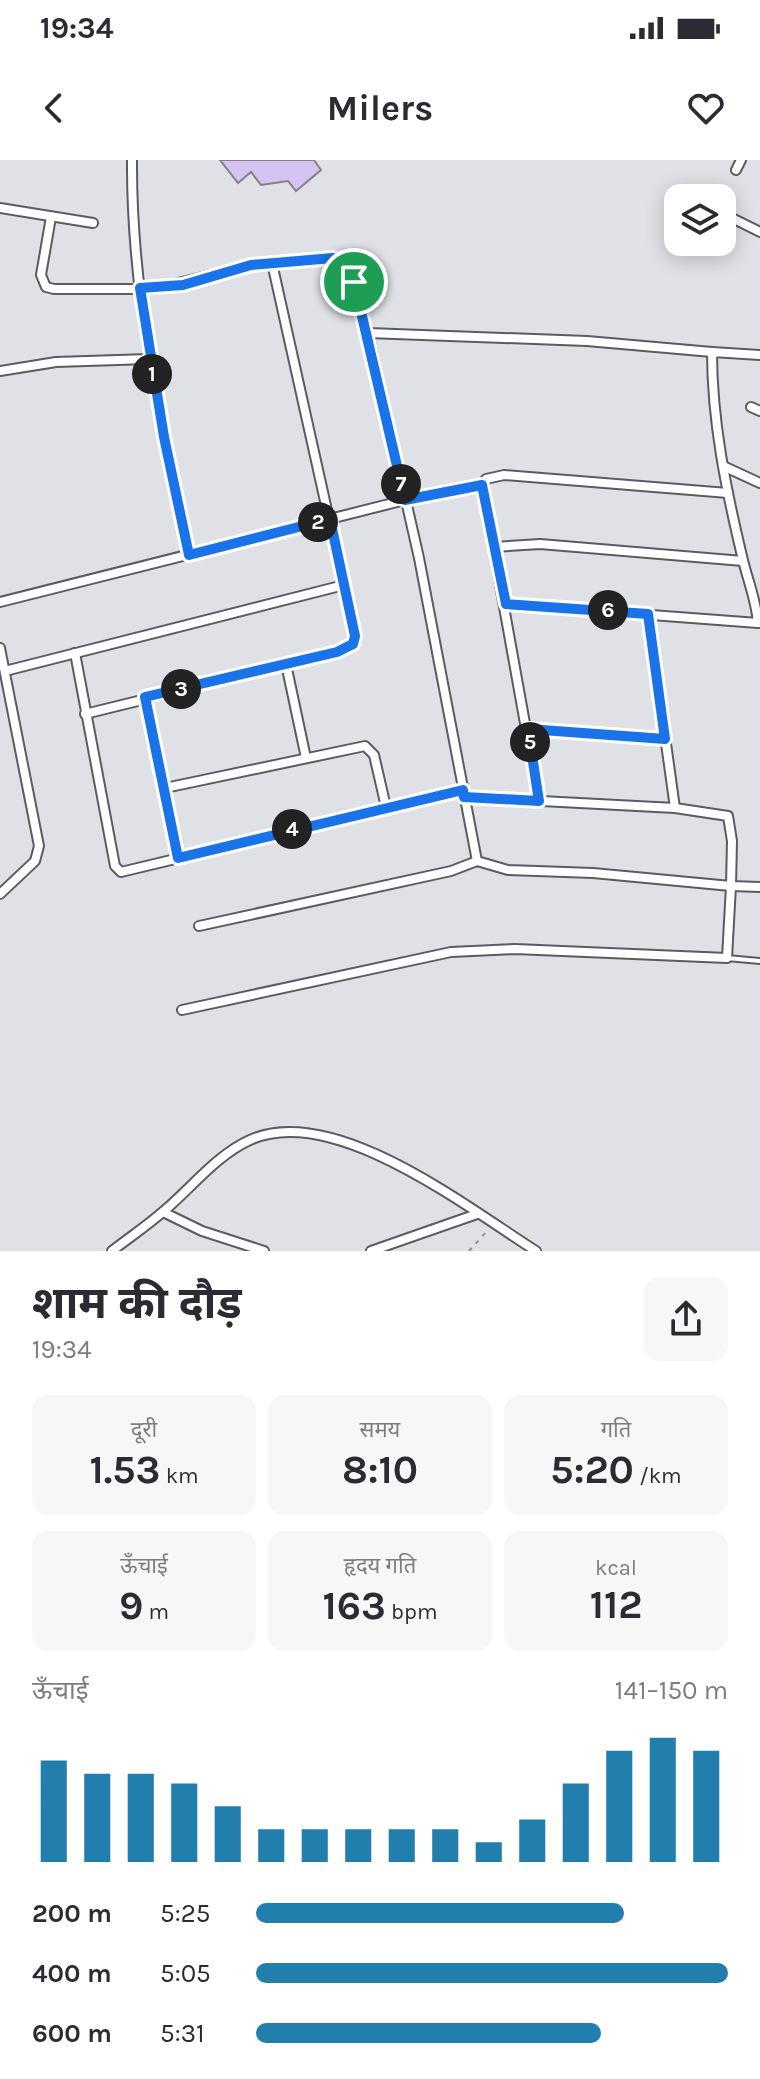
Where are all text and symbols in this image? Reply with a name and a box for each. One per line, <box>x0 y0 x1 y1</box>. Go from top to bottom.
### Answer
text: 19:34 <box>40 10 114 46</box>
icon: back <box>32 86 76 130</box>
icon: heart <box>684 86 728 130</box>
text: Milers <box>327 87 433 129</box>
map controls <box>664 184 736 256</box>
button: layers <box>664 184 736 256</box>
pin <box>320 248 388 316</box>
icon: arrive <box>332 260 376 304</box>
pin: 1 <box>132 354 172 394</box>
text: 1 <box>148 361 156 387</box>
pin: 7 <box>381 464 421 504</box>
text: 7 <box>396 471 406 497</box>
pin: 2 <box>298 502 338 542</box>
text: 2 <box>311 509 325 535</box>
pin: 6 <box>588 590 628 630</box>
text: 6 <box>601 597 615 623</box>
pin: 3 <box>161 669 201 709</box>
text: 3 <box>174 676 188 702</box>
pin: 5 <box>510 722 550 762</box>
text: 5 <box>524 729 536 755</box>
pin: 4 <box>272 809 312 849</box>
text: 4 <box>285 816 299 842</box>
button: share <box>644 1277 728 1361</box>
text: शाम की दौड़ <box>32 1278 241 1329</box>
text: 19:34 <box>32 1334 92 1365</box>
text: दूरी <box>131 1417 157 1443</box>
text: समय <box>360 1417 400 1443</box>
text: गति <box>601 1417 631 1443</box>
text: 1.53 <box>89 1446 160 1493</box>
text: 8:10 <box>342 1446 418 1493</box>
text: 5:20 <box>550 1446 634 1493</box>
text: km <box>160 1463 199 1489</box>
text: /km <box>634 1463 682 1489</box>
text: ऊँचाई <box>120 1553 168 1579</box>
text: हृदय गति <box>344 1553 416 1579</box>
text: kcal <box>595 1555 637 1581</box>
text: 112 <box>590 1581 642 1628</box>
text: 9 <box>119 1582 143 1629</box>
text: 163 <box>322 1582 386 1629</box>
text: m <box>143 1599 169 1625</box>
text: bpm <box>386 1599 438 1625</box>
text: ऊँचाई <box>32 1675 88 1706</box>
text: 141–150 m <box>615 1675 728 1706</box>
text: 200 m <box>32 1898 112 1929</box>
text: 5:25 <box>160 1898 210 1929</box>
text: 400 m <box>32 1958 112 1989</box>
text: 5:05 <box>160 1958 211 1989</box>
text: 600 m <box>32 2018 112 2049</box>
text: 5:31 <box>160 2018 205 2049</box>

